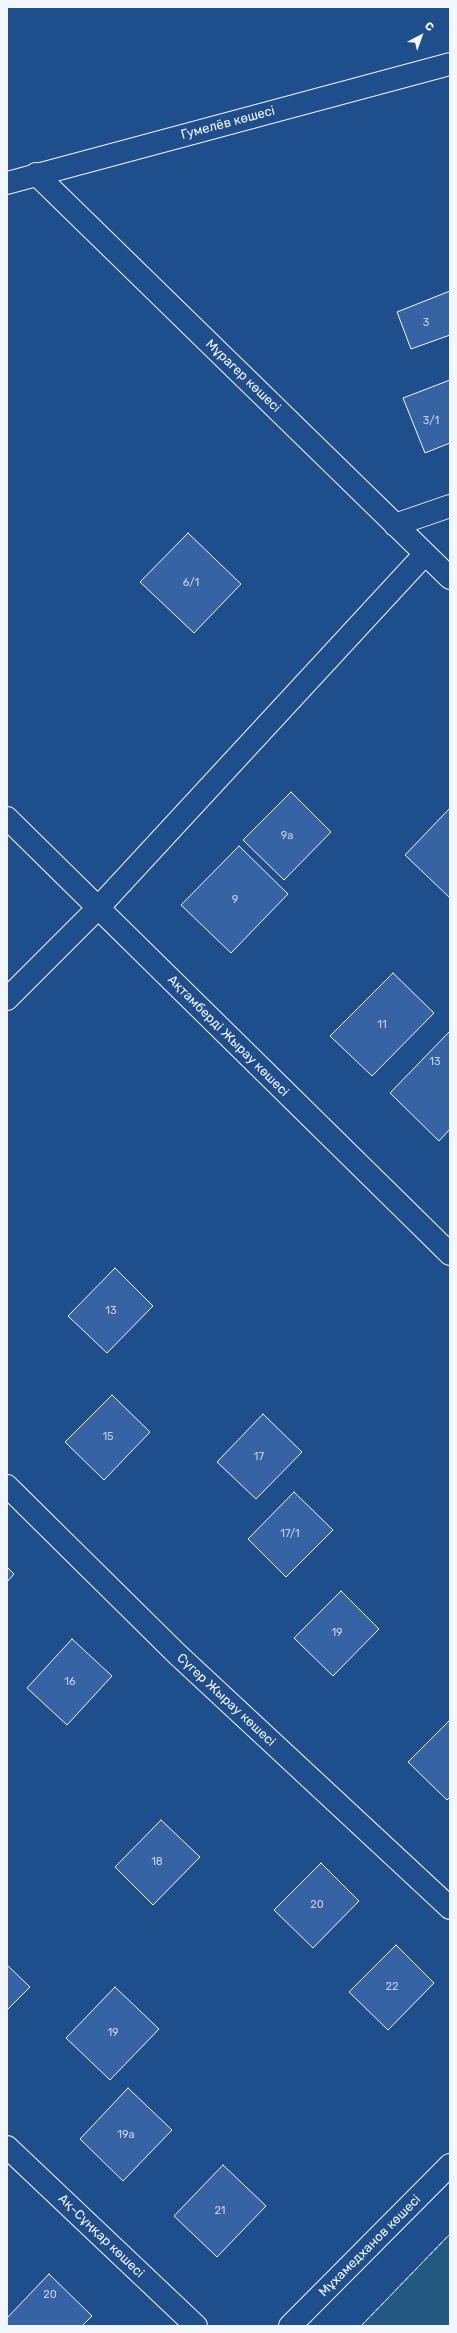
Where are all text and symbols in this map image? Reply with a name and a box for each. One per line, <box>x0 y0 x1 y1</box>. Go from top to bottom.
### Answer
north arrow <box>401 16 441 56</box>
text: С <box>422 19 436 34</box>
street label: Гумелёв көшесі <box>179 103 277 143</box>
house number: 3 <box>423 316 429 330</box>
street label: Мұрагер көшесі <box>202 336 284 416</box>
house number: 3/1 <box>423 414 439 428</box>
house number: 6/1 <box>183 576 199 590</box>
house number: 9а <box>281 829 293 843</box>
house number: 9 <box>232 893 238 907</box>
street label: Ақтамберді Жырау көшесі <box>164 972 292 1100</box>
house number: 11 <box>377 1018 387 1032</box>
house number: 13 <box>429 1055 441 1069</box>
house number: 13 <box>105 1304 117 1318</box>
house number: 15 <box>102 1430 114 1444</box>
house number: 17 <box>254 1450 264 1464</box>
house number: 17/1 <box>280 1527 300 1541</box>
house number: 19 <box>331 1626 343 1640</box>
street label: Сүгер Жырау көшесі <box>174 1650 278 1750</box>
house number: 16 <box>64 1675 76 1689</box>
house number: 18 <box>151 1855 163 1869</box>
house number: 20 <box>310 1898 324 1912</box>
house number: 22 <box>386 1980 398 1994</box>
house number: 19 <box>107 2026 119 2040</box>
house number: 19а <box>117 2128 135 2142</box>
street label: Ақ-Сұңқар көшесі <box>55 2191 147 2281</box>
street label: Мұхамедханов көшесі <box>316 2192 424 2300</box>
house number: 21 <box>214 2204 226 2218</box>
house number: 20 <box>43 2288 57 2302</box>

